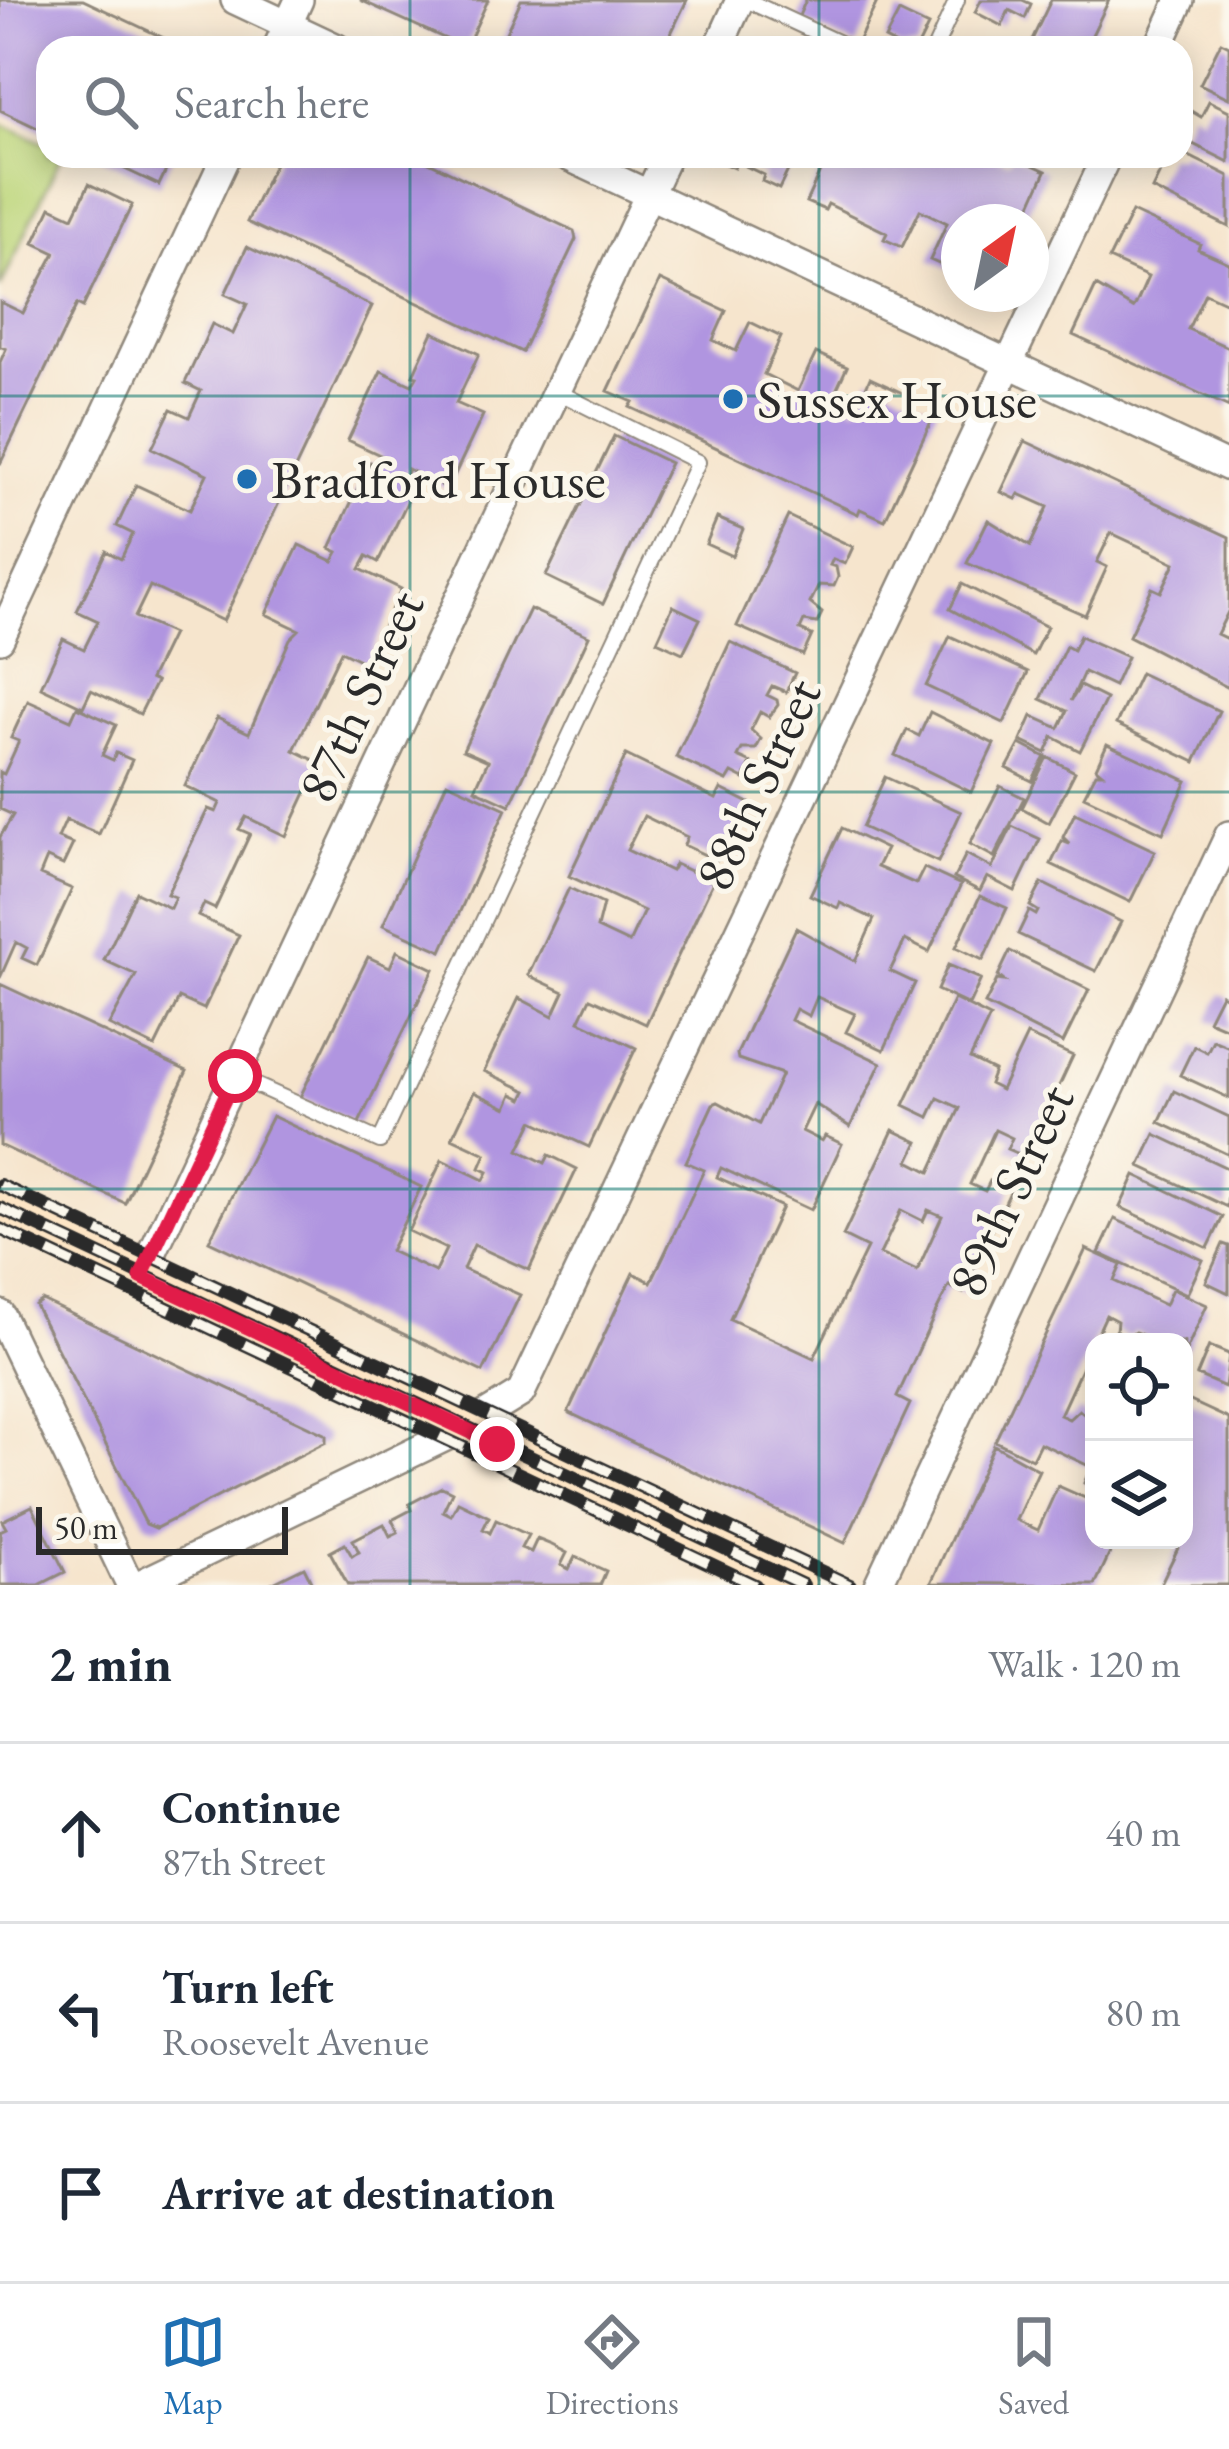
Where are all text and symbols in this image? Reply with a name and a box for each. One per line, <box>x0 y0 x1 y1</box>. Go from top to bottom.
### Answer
search box <box>36 36 1193 168</box>
icon: search <box>78 69 144 135</box>
text: Search here <box>174 73 369 131</box>
north arrow <box>941 204 1049 312</box>
place label: Sussex House <box>757 364 1037 434</box>
marker: Sussex House <box>720 386 746 412</box>
place label: Bradford House <box>271 444 606 514</box>
marker: Bradford House <box>234 466 260 492</box>
street label: 87th Street <box>281 579 440 813</box>
street label: 88th Street <box>678 667 837 901</box>
route start <box>208 1049 262 1103</box>
street label: 89th Street <box>931 1073 1090 1307</box>
map controls <box>1085 1333 1193 1549</box>
button: locate <box>1085 1333 1193 1441</box>
route end <box>470 1417 524 1471</box>
button: layers <box>1085 1441 1193 1549</box>
scale bar <box>36 1501 288 1554</box>
text: 50 m <box>54 1506 118 1549</box>
text: 2 min <box>48 1630 172 1696</box>
text: Walk · 120 m <box>988 1638 1181 1689</box>
text: Continue <box>162 1778 340 1836</box>
icon: ahead <box>48 1800 114 1866</box>
text: 40 m <box>1105 1807 1181 1858</box>
text: 87th Street <box>162 1836 325 1887</box>
text: Turn left <box>162 1958 334 2016</box>
icon: left <box>48 1980 114 2046</box>
text: 80 m <box>1105 1987 1181 2038</box>
text: Roosevelt Avenue <box>162 2016 429 2067</box>
icon: arrive <box>48 2160 114 2226</box>
text: Arrive at destination <box>162 2164 555 2222</box>
tab: Map <box>160 2309 226 2424</box>
tab: Directions <box>546 2309 679 2424</box>
tab: Saved <box>998 2309 1069 2424</box>

